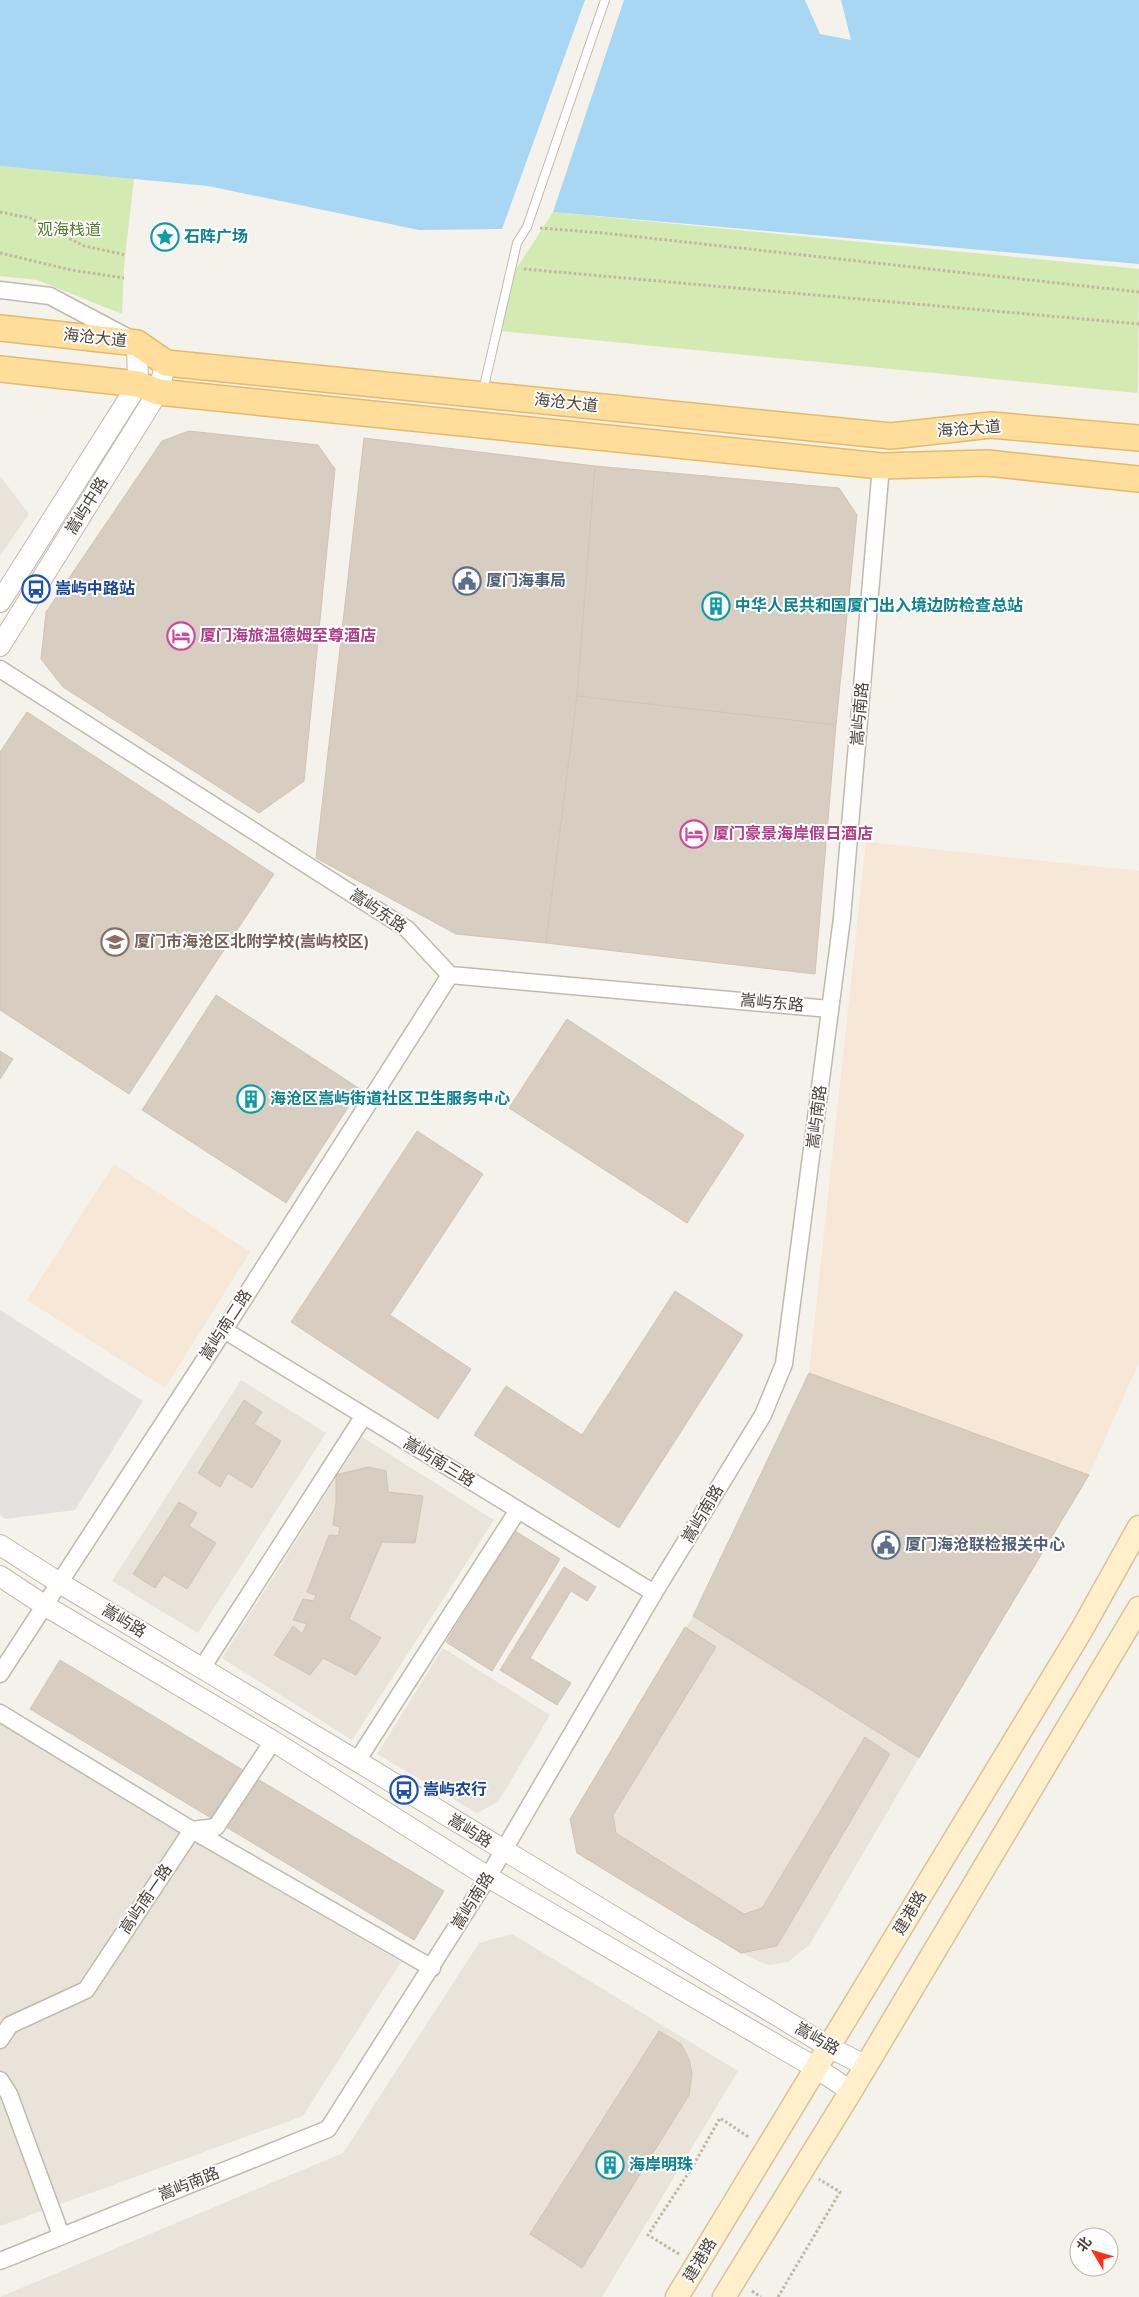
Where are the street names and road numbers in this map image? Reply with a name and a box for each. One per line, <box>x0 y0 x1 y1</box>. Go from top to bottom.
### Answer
street label: 海沧大道 <box>62 324 128 352</box>
street label: 海沧大道 <box>533 389 599 417</box>
street label: 海沧大道 <box>936 416 1002 442</box>
street label: 嵩屿中路 <box>61 473 113 539</box>
street label: 嵩屿南路 <box>846 681 874 747</box>
street label: 嵩屿东路 <box>345 884 411 938</box>
street label: 嵩屿东路 <box>739 989 805 1017</box>
street label: 嵩屿南路 <box>802 1084 832 1150</box>
street label: 嵩屿南二路 <box>195 1285 257 1365</box>
street label: 嵩屿南三路 <box>399 1432 479 1492</box>
street label: 嵩屿南路 <box>677 1481 729 1547</box>
street label: 嵩屿路 <box>98 1599 150 1643</box>
street label: 嵩屿路 <box>444 1809 496 1853</box>
street label: 高屿南一路 <box>115 1860 177 1938</box>
street label: 嵩屿南路 <box>447 1868 499 1934</box>
street label: 建港路 <box>888 1887 932 1939</box>
street label: 嵩屿路 <box>791 2017 843 2061</box>
street label: 嵩屿南路 <box>155 2162 223 2206</box>
street label: 建港路 <box>678 2234 722 2286</box>

